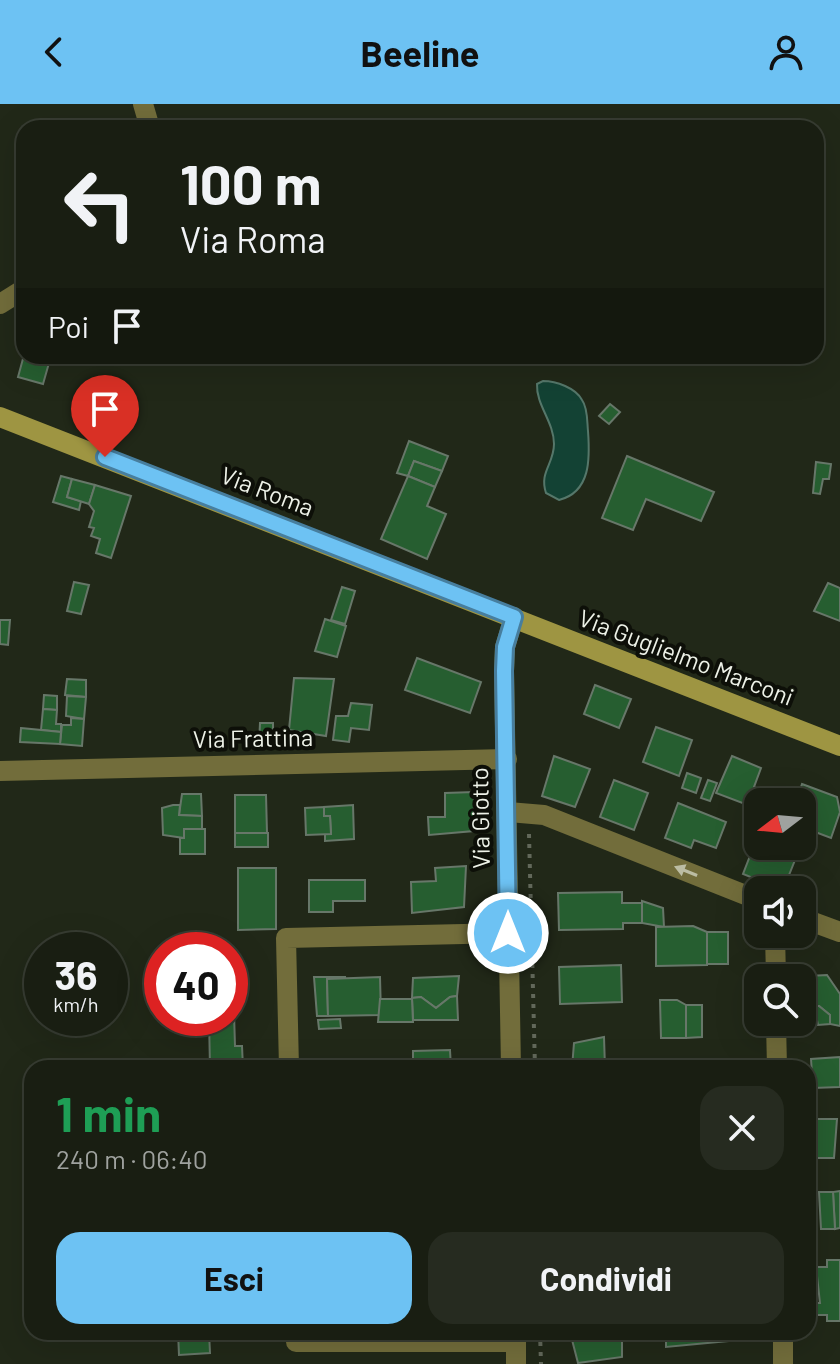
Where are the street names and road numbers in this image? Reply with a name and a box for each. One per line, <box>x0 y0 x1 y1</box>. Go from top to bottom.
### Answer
street label: Via Roma <box>217 460 318 522</box>
street label: Via Guglielmo Marconi <box>575 602 798 711</box>
street label: Via Frattina <box>193 722 313 753</box>
street label: Via Giotto <box>464 767 495 869</box>

